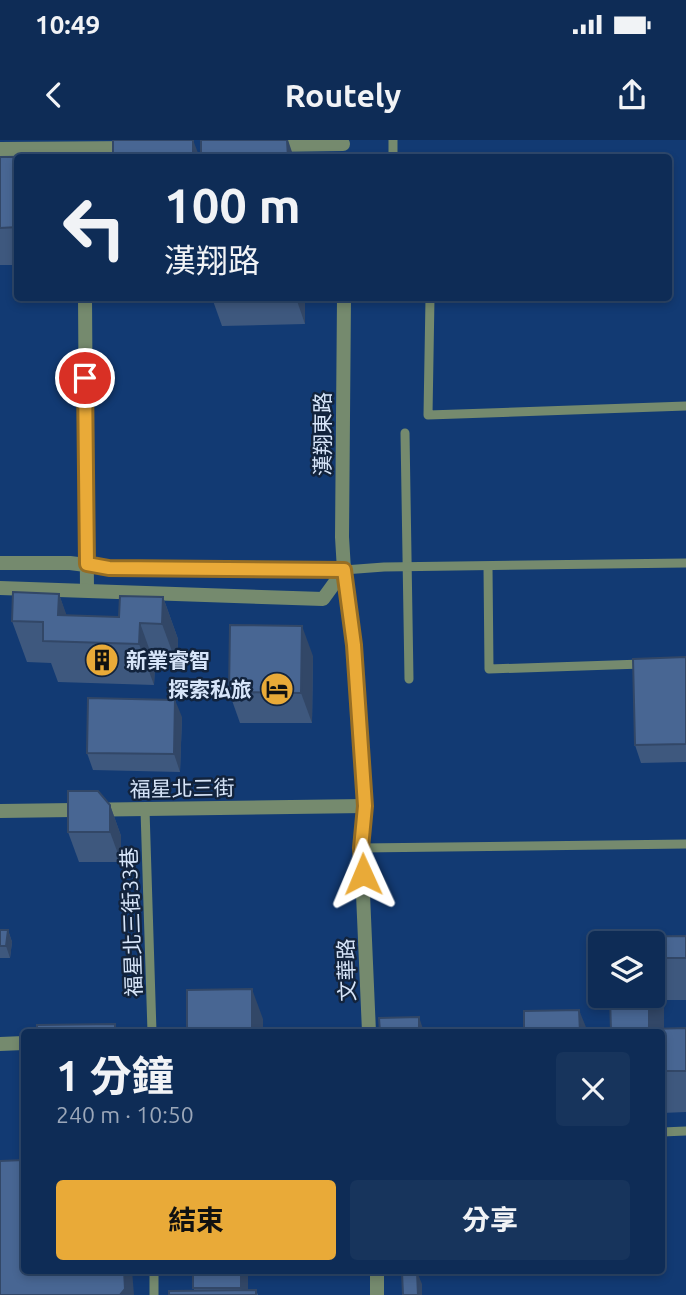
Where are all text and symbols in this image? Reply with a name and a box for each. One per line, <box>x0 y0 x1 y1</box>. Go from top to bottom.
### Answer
text: 10:49 <box>35 10 100 39</box>
icon: back <box>35 76 73 114</box>
icon: share <box>613 76 651 114</box>
text: Routely <box>285 77 401 113</box>
text: 100 m <box>164 177 301 232</box>
icon: left <box>49 182 140 273</box>
text: 漢翔路 <box>164 242 260 278</box>
pin <box>55 348 115 408</box>
icon: arrive <box>66 359 104 397</box>
street label: 漢翔東路 <box>310 392 334 476</box>
building icon: 新業睿智 <box>83 641 121 679</box>
place label: 新業睿智 <box>126 648 210 672</box>
hotel icon: 探索私旅 <box>258 670 296 708</box>
place label: 探索私旅 <box>168 677 252 701</box>
street label: 福星北三街 <box>129 775 235 801</box>
position arrow <box>326 837 400 911</box>
street label: 福星北三街33巷 <box>116 847 146 997</box>
map controls <box>588 931 665 1008</box>
button: layers <box>588 931 665 1008</box>
street label: 文華路 <box>333 938 359 1002</box>
text: 1 分鐘 <box>56 1052 174 1099</box>
button: close <box>556 1052 630 1126</box>
text: 240 m · 10:50 <box>56 1102 194 1127</box>
button: 結束 <box>56 1180 336 1260</box>
button: 分享 <box>350 1180 630 1260</box>

